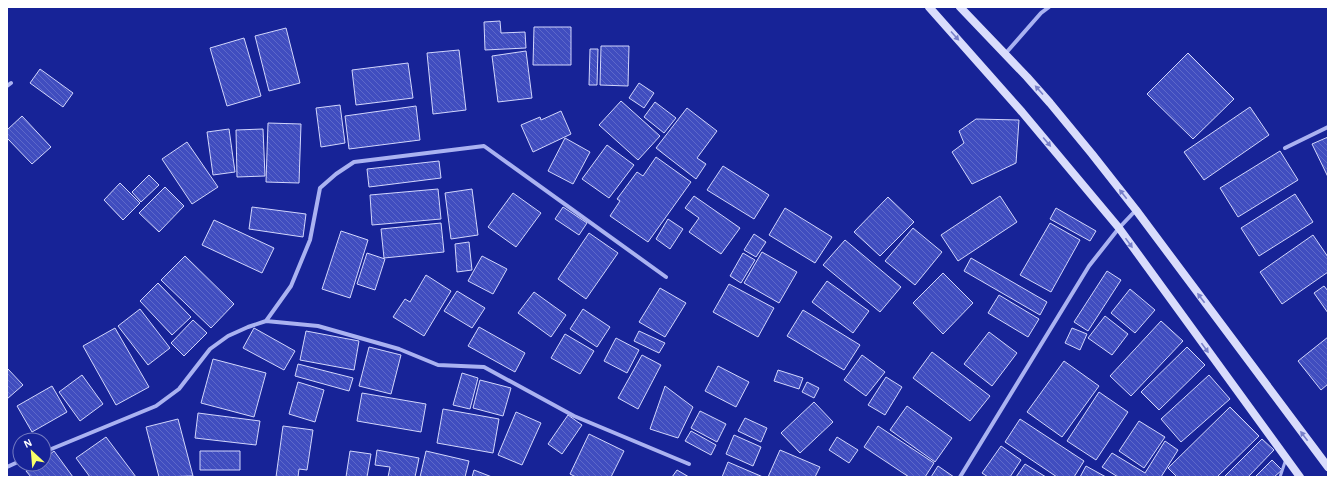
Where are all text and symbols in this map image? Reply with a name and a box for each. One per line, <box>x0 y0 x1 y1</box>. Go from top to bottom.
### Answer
one-way arrow <box>950 31 959 41</box>
one-way arrow <box>1034 85 1043 95</box>
one-way arrow <box>1043 136 1052 147</box>
one-way arrow <box>1119 189 1127 200</box>
one-way arrow <box>1125 237 1133 248</box>
one-way arrow <box>1198 293 1206 303</box>
one-way arrow <box>1201 342 1209 353</box>
one-way arrow <box>1300 430 1309 441</box>
north arrow <box>12 432 52 472</box>
text: N <box>22 437 34 450</box>

